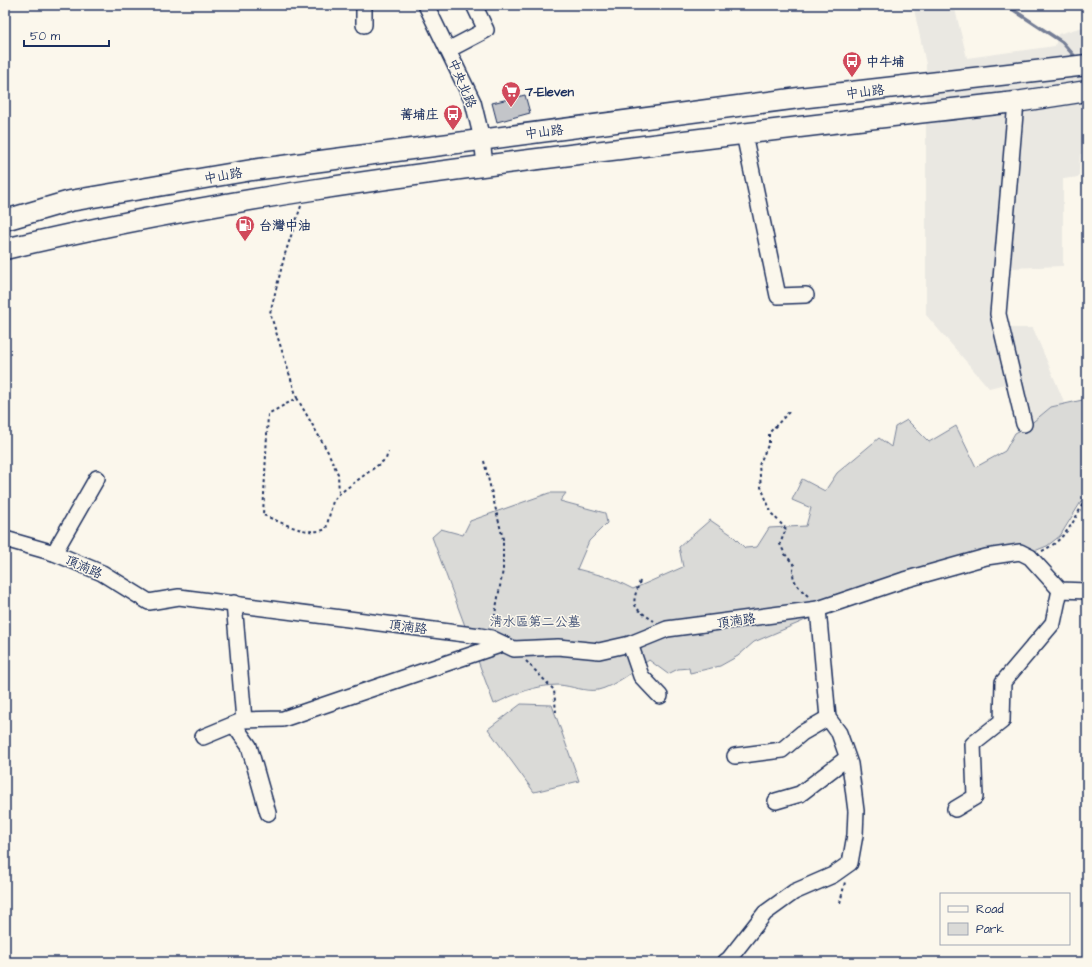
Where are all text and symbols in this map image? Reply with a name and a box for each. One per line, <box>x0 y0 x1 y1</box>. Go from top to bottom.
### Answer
scale bar <box>24 22 109 48</box>
text: 50 m <box>30 28 61 45</box>
bus stop icon: 中牛埔 <box>841 50 863 78</box>
place label: 中牛埔 <box>866 53 905 71</box>
street label: 中央北路 <box>444 56 481 111</box>
supermarket icon: 7-Eleven <box>500 80 522 108</box>
street label: 中山路 <box>845 81 886 103</box>
place label: 7-Eleven <box>524 83 575 101</box>
bus stop icon: 菁埔庄 <box>442 103 464 131</box>
place label: 菁埔庄 <box>400 106 439 124</box>
street label: 中山路 <box>524 121 565 143</box>
street label: 中山路 <box>202 164 244 188</box>
fuel station icon: 台灣中油 <box>234 214 256 242</box>
place label: 台灣中油 <box>259 217 311 235</box>
street label: 頂湳路 <box>62 551 105 583</box>
street label: 頂湳路 <box>716 609 757 633</box>
park label: 清水區第二公墓 <box>489 613 581 631</box>
street label: 頂湳路 <box>387 615 428 639</box>
legend <box>940 893 1070 945</box>
text: Road <box>976 901 1004 918</box>
text: Park <box>976 921 1004 938</box>

